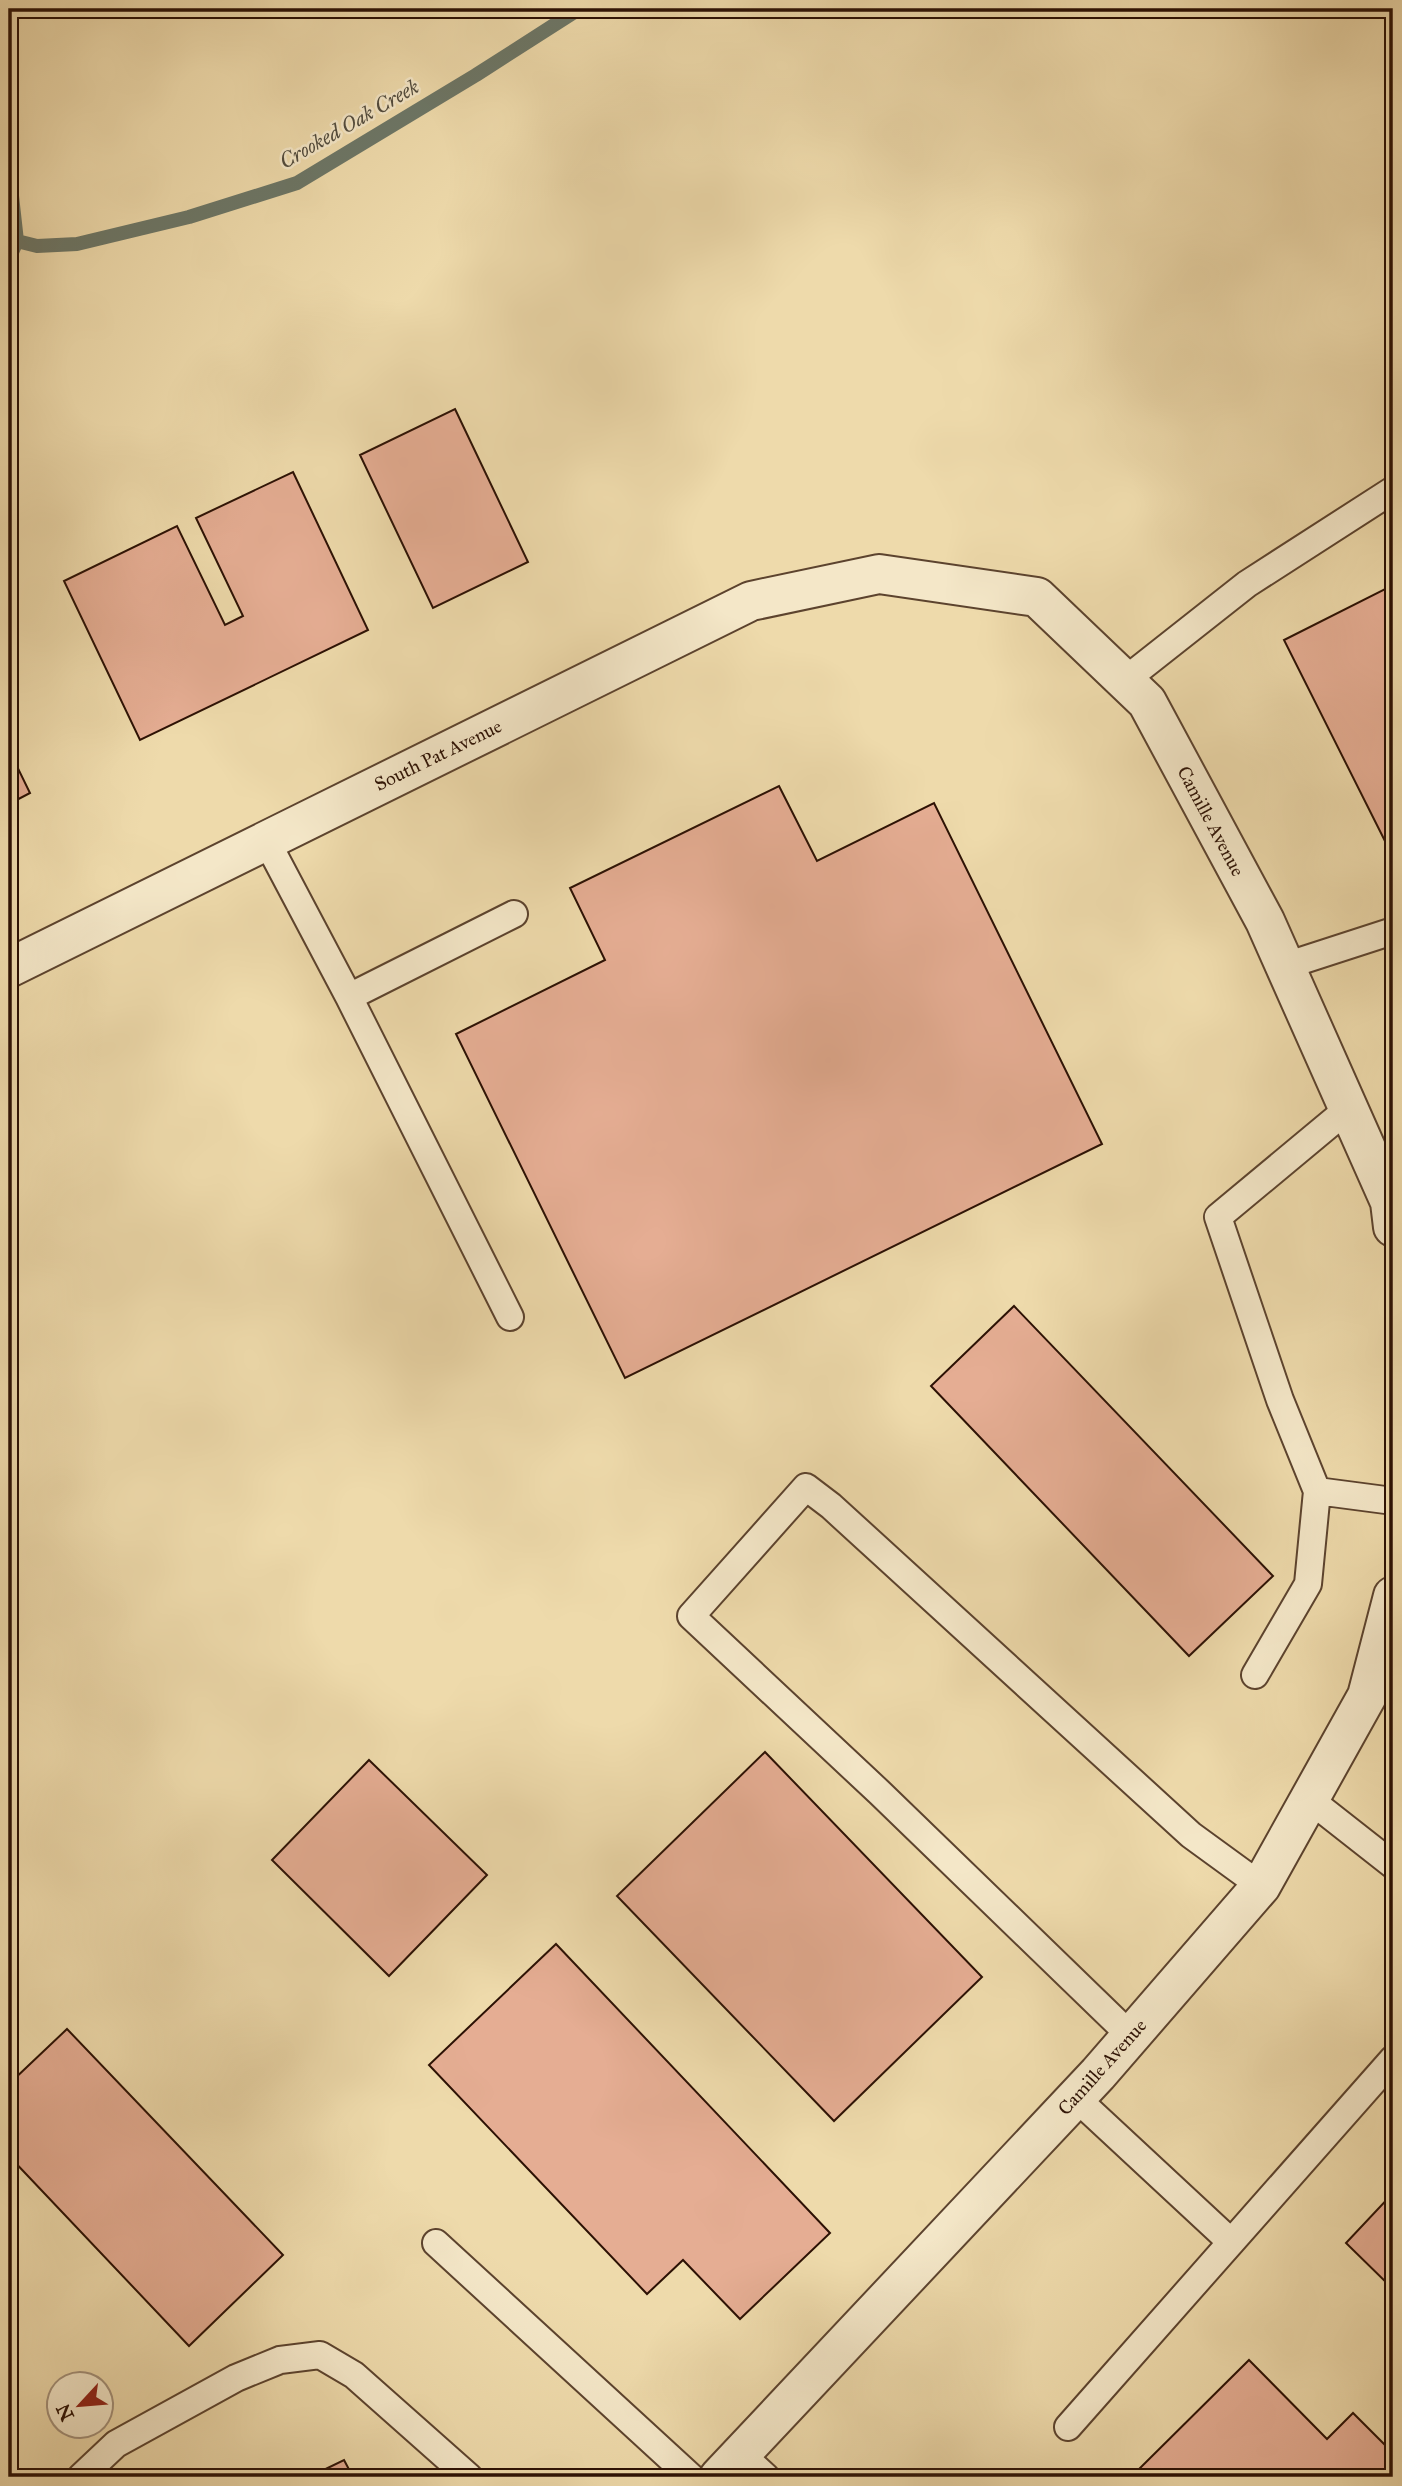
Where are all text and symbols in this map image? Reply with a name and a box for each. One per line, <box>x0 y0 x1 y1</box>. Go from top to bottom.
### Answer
water label: Crooked Oak Creek <box>274 73 424 175</box>
street label: South Pat Avenue <box>371 714 505 796</box>
street label: Camille Avenue <box>1172 762 1250 880</box>
street label: Camille Avenue <box>1053 2014 1151 2120</box>
north arrow <box>46 2370 116 2440</box>
text: N <box>51 2400 79 2425</box>

